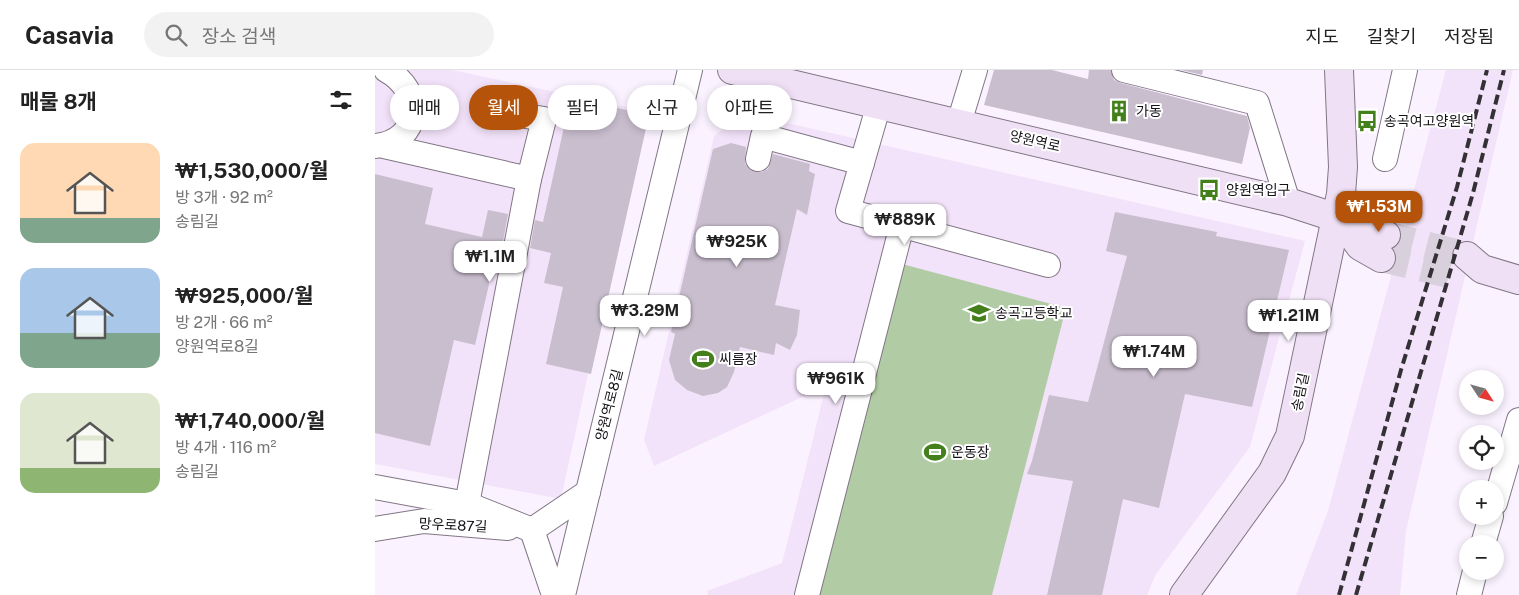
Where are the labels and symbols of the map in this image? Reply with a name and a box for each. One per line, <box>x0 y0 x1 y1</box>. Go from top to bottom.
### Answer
building icon: 가동 <box>1106 98 1132 124</box>
place label: 가동 <box>1136 103 1162 119</box>
bus stop icon: 송곡여고양원역 <box>1354 108 1380 134</box>
place label: 송곡여고양원역 <box>1384 113 1474 129</box>
street label: 양원역로 <box>1008 127 1062 155</box>
bus stop icon: 양원역입구 <box>1196 177 1222 203</box>
place label: 양원역입구 <box>1226 182 1291 198</box>
pin: ₩1.53M <box>1338 190 1420 233</box>
pin: ₩889K <box>870 204 940 246</box>
pin: ₩925K <box>702 226 772 268</box>
pin: ₩1.1M <box>455 240 525 283</box>
pin: ₩3.29M <box>604 294 686 337</box>
school or university icon: 송곡고등학교 <box>966 300 992 326</box>
pin: ₩1.21M <box>1248 300 1330 342</box>
place label: 송곡고등학교 <box>995 305 1072 321</box>
pin: ₩1.74M <box>1113 336 1195 378</box>
sports icon: 씨름장 <box>690 346 716 372</box>
place label: 씨름장 <box>719 351 758 367</box>
pin: ₩961K <box>801 362 871 405</box>
street label: 양원역로8길 <box>592 367 626 443</box>
north arrow <box>1459 370 1504 415</box>
street label: 송림길 <box>1288 371 1312 413</box>
sports icon: 운동장 <box>922 439 948 465</box>
place label: 운동장 <box>951 444 990 460</box>
street label: 망우로87길 <box>418 515 488 535</box>

